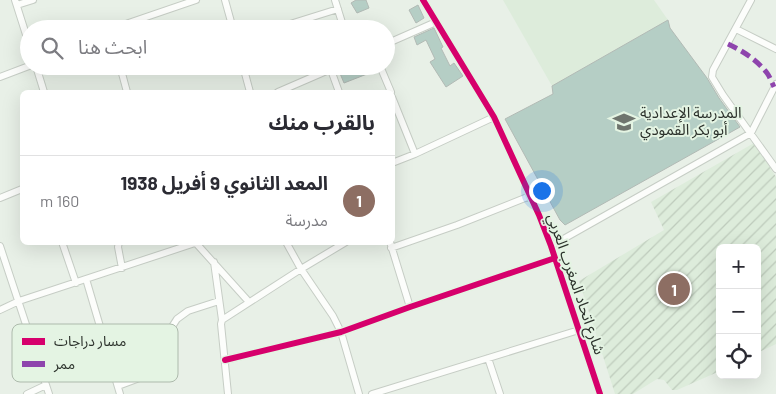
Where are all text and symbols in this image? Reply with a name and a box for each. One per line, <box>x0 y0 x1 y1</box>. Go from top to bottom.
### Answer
search box <box>20 20 395 75</box>
icon: search <box>38 34 66 62</box>
text: ابحث هنا <box>78 35 147 58</box>
place label: المدرسة الإعدادية أبو بكر القمودي <box>640 103 742 141</box>
text: بالقرب منك <box>268 109 375 134</box>
school or university icon: المدرسة الإعدادية أبو بكر القمودي <box>611 109 637 135</box>
text: المعد الثانوي 9 أفريل 1938 <box>121 171 328 194</box>
your location <box>529 178 555 204</box>
text: 160 m <box>40 191 79 210</box>
text: 1 <box>356 191 362 210</box>
text: مدرسة <box>285 210 328 229</box>
street label: شارع اتحاد المغرب العربي <box>541 211 610 358</box>
map controls <box>716 244 761 379</box>
button: + <box>716 244 761 289</box>
pin: 1 <box>658 270 690 308</box>
button: − <box>716 289 761 334</box>
legend <box>12 324 178 382</box>
text: مسار دراجات <box>54 332 126 350</box>
button: locate <box>716 334 761 379</box>
text: ممر <box>53 355 75 373</box>

